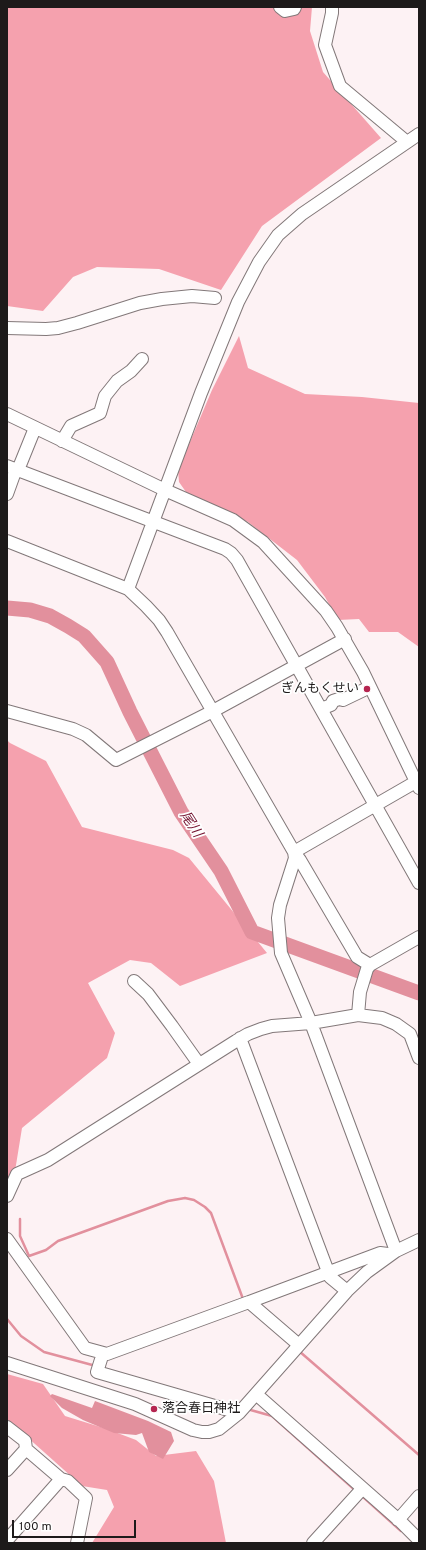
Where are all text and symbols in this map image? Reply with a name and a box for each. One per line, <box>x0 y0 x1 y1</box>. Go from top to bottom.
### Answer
place label: ぎんもくせい <box>281 681 359 697</box>
marker: ぎんもくせい <box>362 684 372 694</box>
water label: 尾川 <box>175 809 205 841</box>
place label: 落合春日神社 <box>162 1401 240 1417</box>
marker: 落合春日神社 <box>149 1404 159 1414</box>
scale bar <box>14 1512 138 1538</box>
text: 100 m <box>19 1519 52 1535</box>

